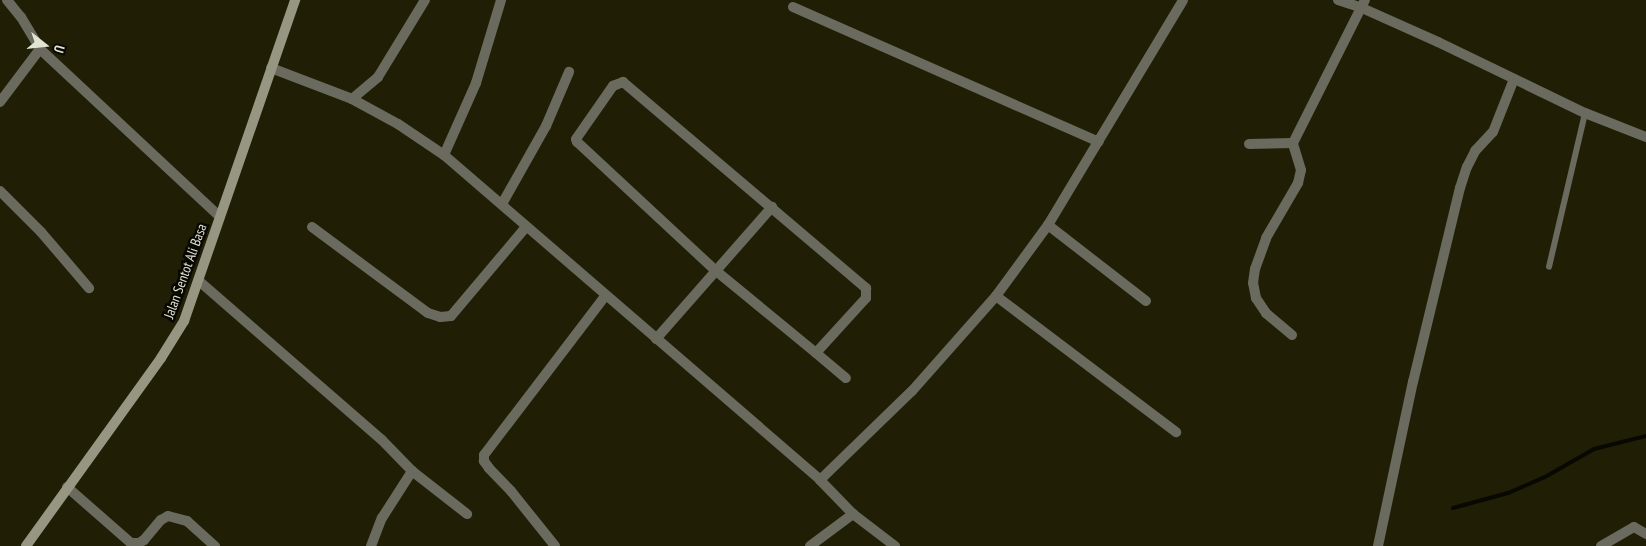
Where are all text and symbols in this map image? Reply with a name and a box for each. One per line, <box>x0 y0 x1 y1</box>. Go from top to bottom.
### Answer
north arrow <box>20 20 70 70</box>
text: U <box>50 43 69 55</box>
street label: Jalan Sentot Ali Basa <box>160 221 210 321</box>

